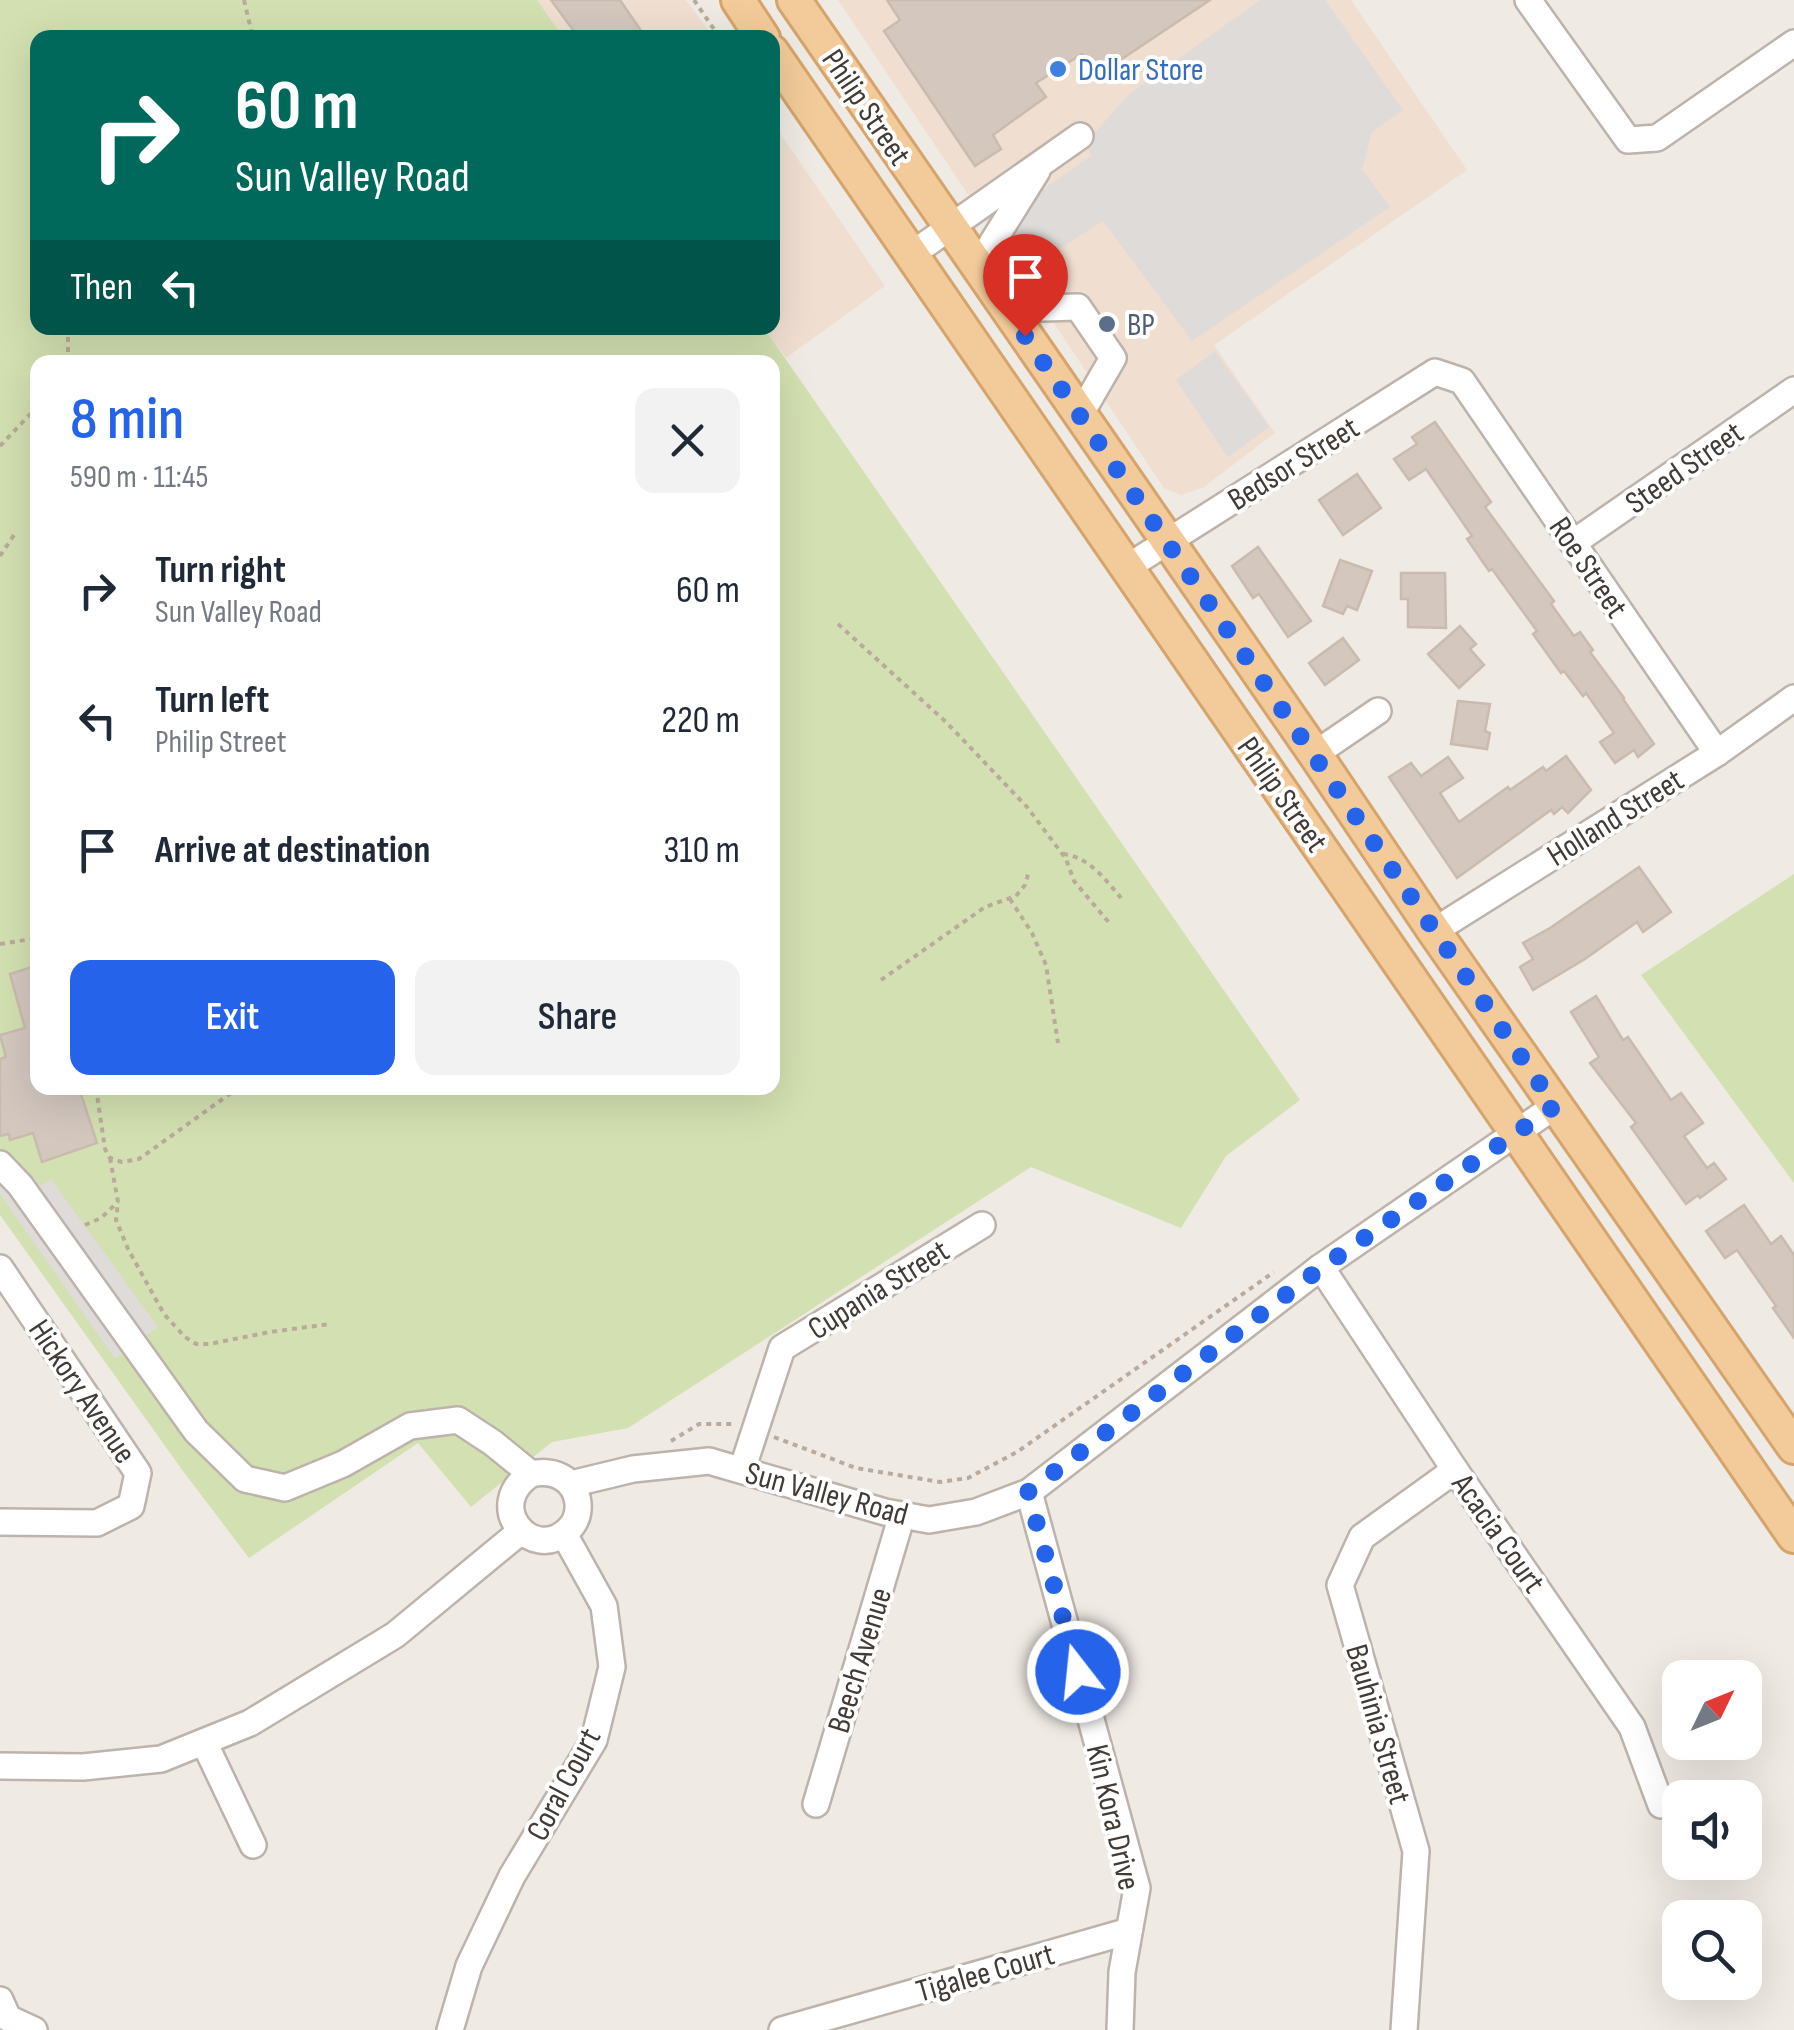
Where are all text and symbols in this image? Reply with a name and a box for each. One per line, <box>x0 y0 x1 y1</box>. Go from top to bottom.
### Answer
street label: Philip Street <box>813 42 919 173</box>
place label: Dollar Store <box>1078 51 1204 90</box>
marker: Dollar Store <box>1047 58 1069 80</box>
text: 60 m <box>235 65 359 149</box>
icon: right <box>70 70 200 200</box>
text: Sun Valley Road <box>235 150 470 205</box>
pin <box>983 234 1068 337</box>
icon: arrive <box>998 249 1053 304</box>
icon: left <box>153 260 208 315</box>
text: Then <box>70 265 133 310</box>
place label: BP <box>1127 306 1155 345</box>
marker: BP <box>1096 313 1118 335</box>
text: 8 min <box>70 384 184 456</box>
button: close <box>635 388 740 493</box>
street label: Bedsor Street <box>1221 409 1366 520</box>
street label: Steed Street <box>1618 414 1751 523</box>
text: 590 m · 11:45 <box>70 458 208 497</box>
street label: Roe Street <box>1540 510 1636 626</box>
text: Turn right <box>155 548 286 593</box>
icon: right <box>70 563 125 618</box>
text: 60 m <box>676 568 740 613</box>
text: Sun Valley Road <box>155 593 322 632</box>
text: Turn left <box>155 678 269 723</box>
icon: left <box>70 693 125 748</box>
text: 220 m <box>661 698 740 743</box>
text: Philip Street <box>155 723 287 762</box>
street label: Philip Street <box>1228 730 1335 860</box>
street label: Holland Street <box>1540 761 1691 875</box>
icon: arrive <box>70 823 125 878</box>
text: Arrive at destination <box>155 828 430 873</box>
text: 310 m <box>663 828 740 873</box>
button: Exit <box>70 960 395 1075</box>
button: Share <box>415 960 740 1075</box>
street label: Cupania Street <box>801 1232 957 1349</box>
street label: Hickory Avenue <box>19 1312 144 1471</box>
street label: Sun Valley Road <box>741 1454 912 1535</box>
street label: Acacia Court <box>1442 1466 1553 1601</box>
street label: Beech Avenue <box>820 1583 901 1738</box>
position arrow <box>1026 1620 1130 1724</box>
street label: Bauhinia Street <box>1336 1640 1419 1809</box>
north arrow <box>1662 1660 1762 1760</box>
map controls <box>1662 1660 1762 2000</box>
street label: Coral Court <box>519 1722 610 1848</box>
street label: Kin Kora Drive <box>1077 1741 1148 1894</box>
button: sound <box>1662 1780 1762 1880</box>
button: search <box>1662 1900 1762 2000</box>
street label: Tigalee Court <box>912 1935 1059 2012</box>

